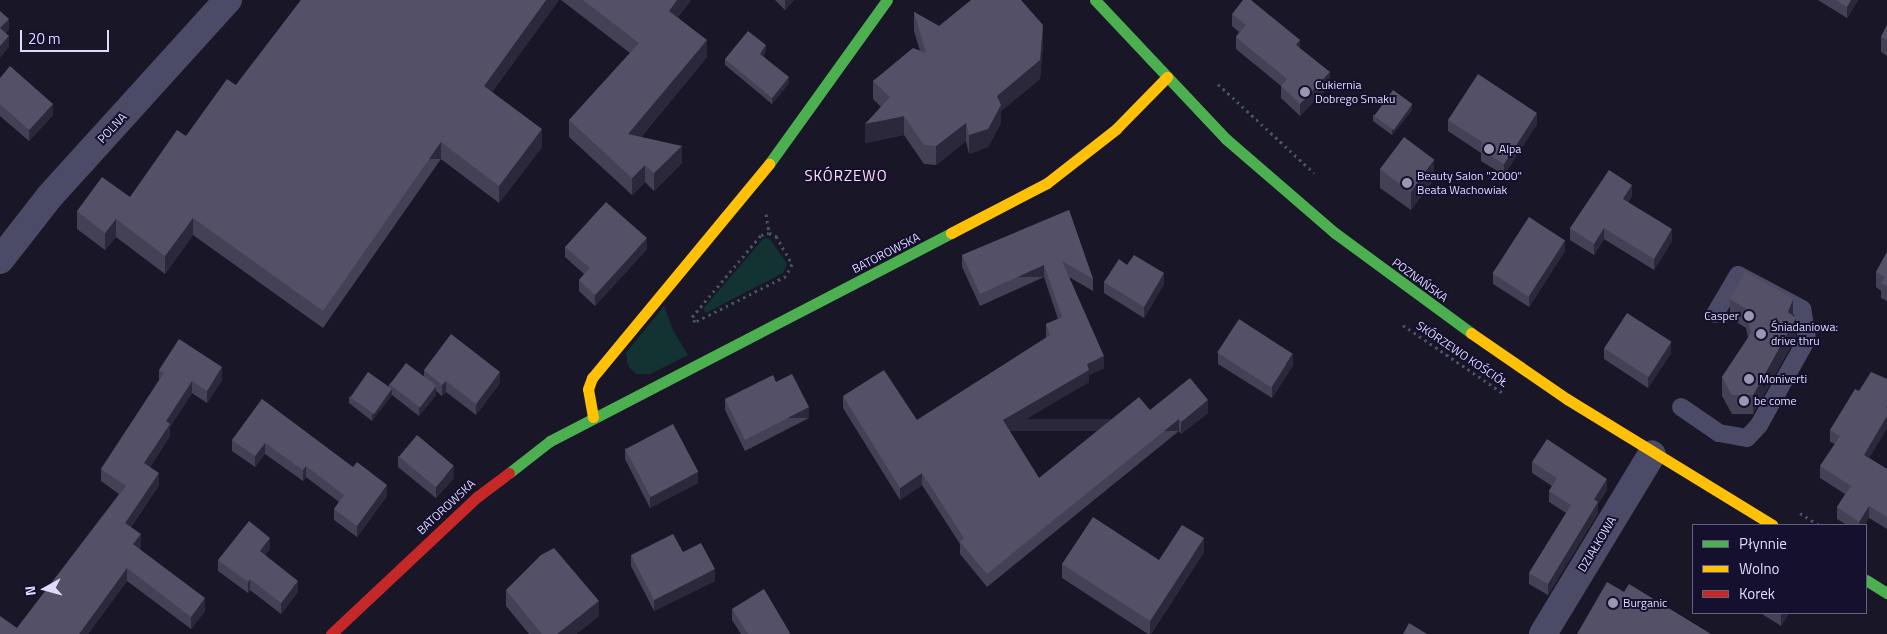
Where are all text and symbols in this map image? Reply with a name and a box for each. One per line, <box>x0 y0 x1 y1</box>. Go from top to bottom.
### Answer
scale bar <box>22 20 111 52</box>
text: 20 m <box>28 27 61 50</box>
place label: Cukiernia Dobrego Smaku <box>1315 78 1395 106</box>
marker: Cukiernia Dobrego Smaku <box>1299 86 1311 98</box>
street label: POLNA <box>94 110 130 146</box>
place label: Alpa <box>1499 142 1521 156</box>
marker: Alpa <box>1483 143 1495 155</box>
district label: SKÓRZEWO <box>803 167 889 185</box>
place label: Beauty Salon "2000" Beata Wachowiak <box>1417 169 1522 197</box>
marker: Beauty Salon "2000" Beata Wachowiak <box>1401 177 1413 189</box>
street label: BATOROWSKA <box>850 230 922 276</box>
street label: POZNAŃSKA <box>1389 255 1451 305</box>
place label: Casper <box>1704 309 1739 323</box>
marker: Casper <box>1743 310 1755 322</box>
street label: SKÓRZEWO KOŚCIÓŁ <box>1414 318 1510 390</box>
place label: Śniadaniowa: drive thru <box>1771 320 1838 348</box>
marker: Śniadaniowa: drive thru <box>1755 328 1767 340</box>
place label: Moniverti <box>1759 372 1807 386</box>
marker: Moniverti <box>1743 373 1755 385</box>
place label: be come <box>1754 394 1797 408</box>
marker: be come <box>1738 395 1750 407</box>
street label: BATOROWSKA <box>414 476 478 538</box>
street label: DZIAŁKOWA <box>1575 514 1619 574</box>
legend <box>1692 524 1867 614</box>
text: Płynnie <box>1739 532 1787 555</box>
text: Wolno <box>1739 557 1779 580</box>
north arrow <box>20 564 70 614</box>
text: Korek <box>1739 582 1775 605</box>
text: N <box>19 585 41 597</box>
place label: Burganic <box>1623 596 1667 610</box>
marker: Burganic <box>1607 597 1619 609</box>

